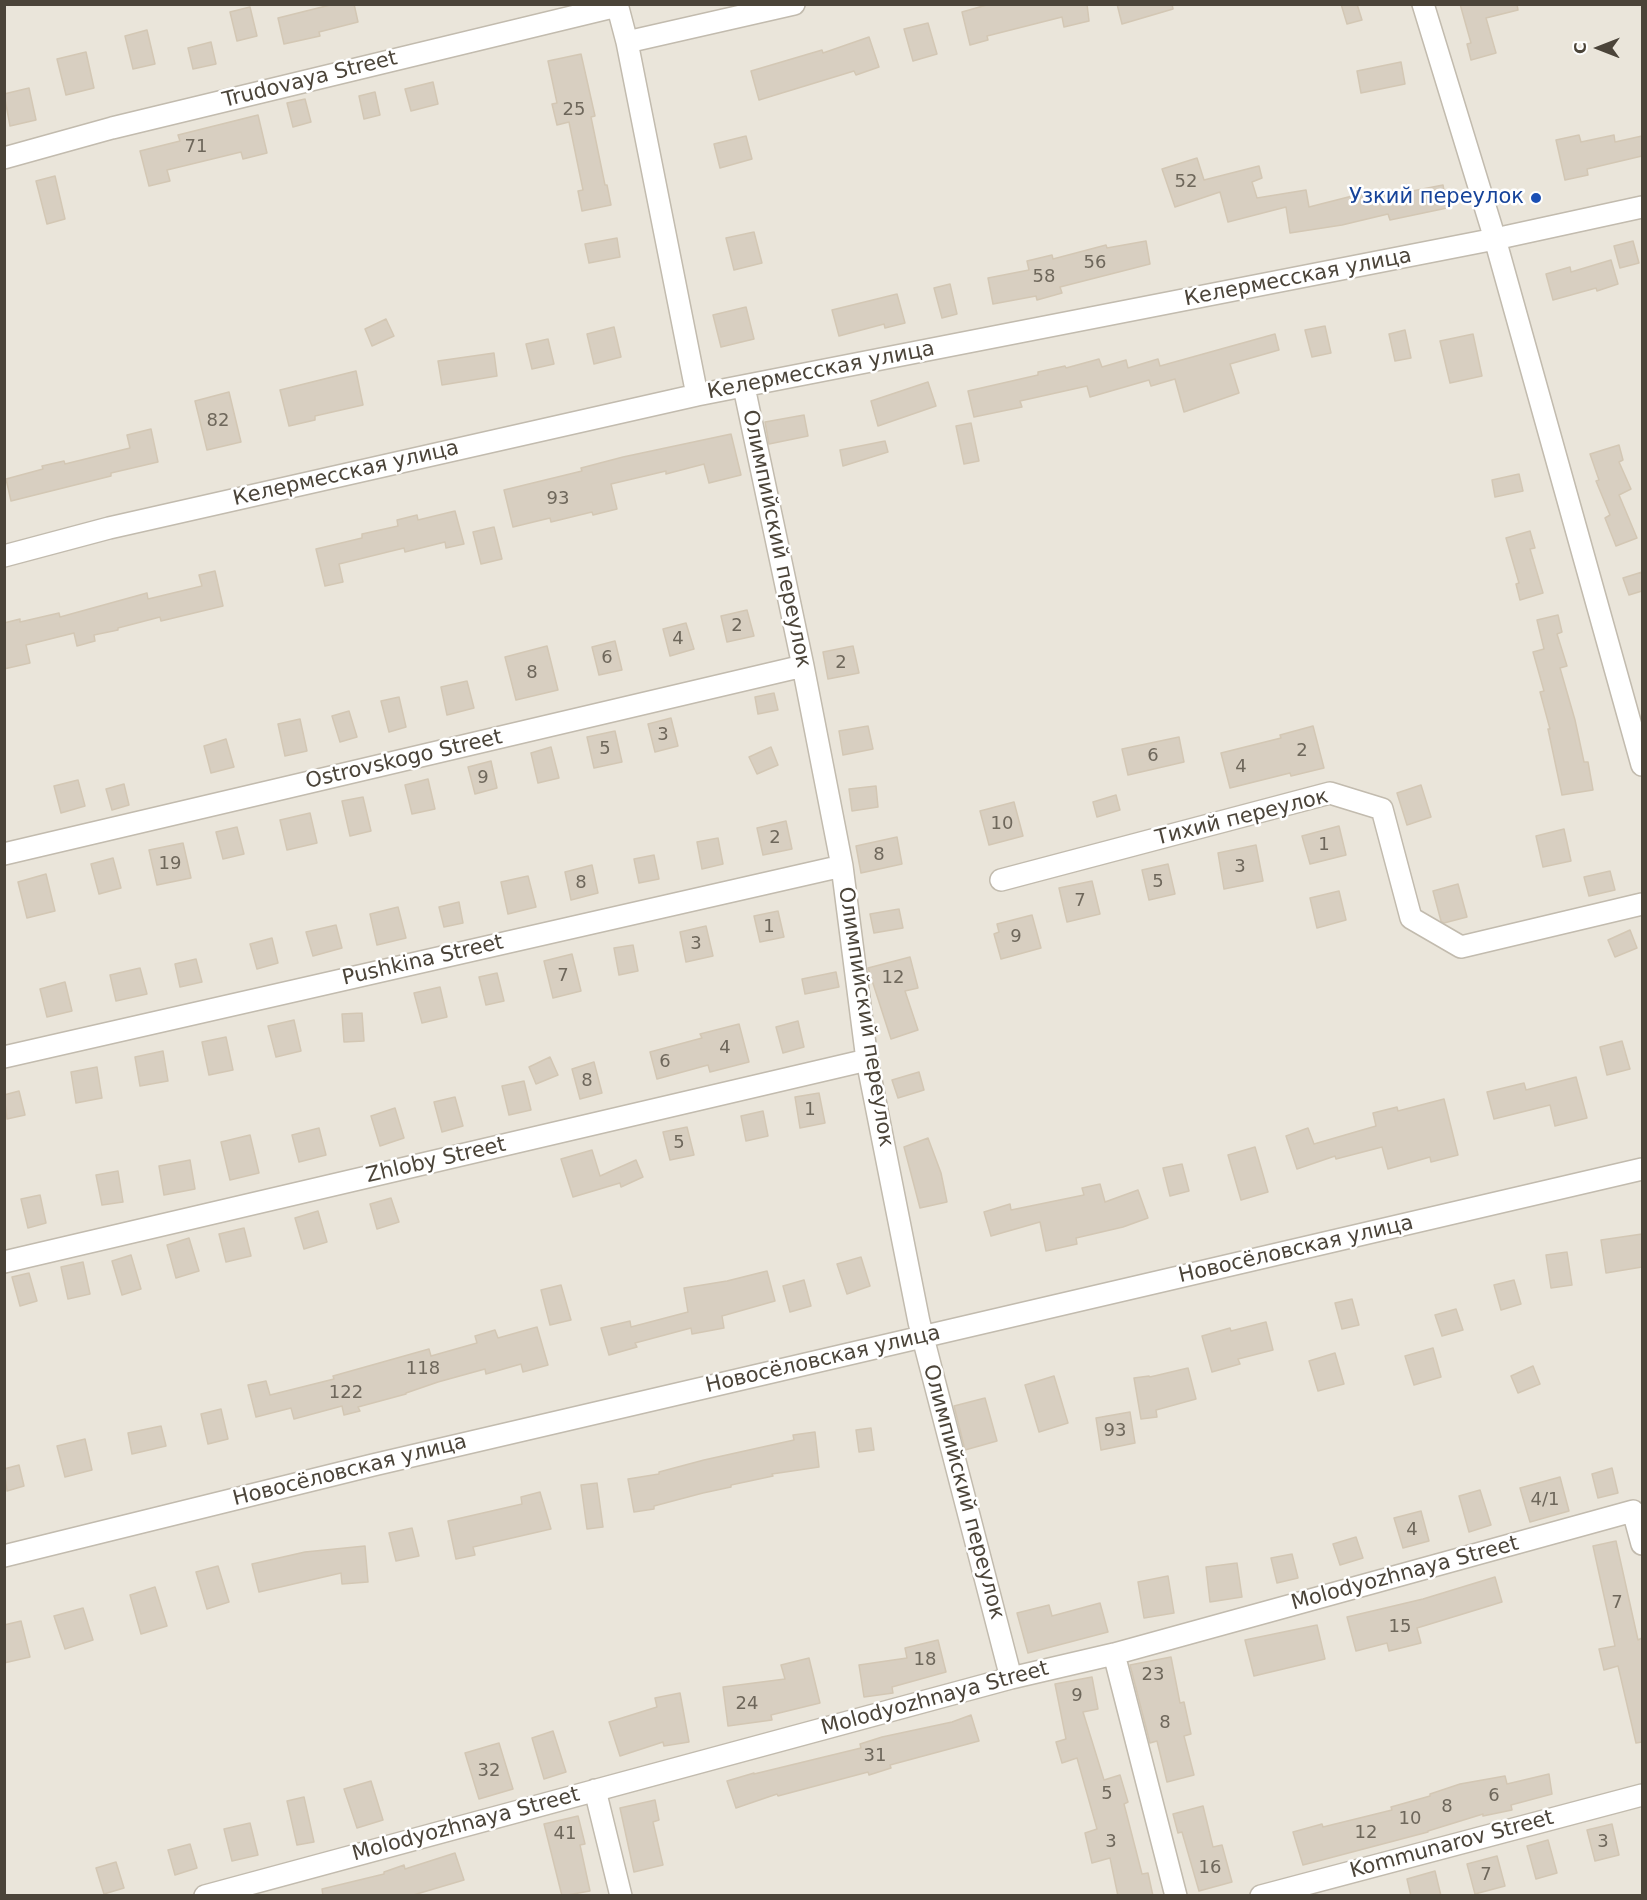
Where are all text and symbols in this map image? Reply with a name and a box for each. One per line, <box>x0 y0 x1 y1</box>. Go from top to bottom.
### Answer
north arrow <box>1569 18 1629 78</box>
text: С <box>1571 42 1590 54</box>
street label: Trudovaya Street <box>220 46 400 114</box>
house number: 25 <box>563 99 585 121</box>
house number: 71 <box>185 136 207 158</box>
house number: 52 <box>1175 171 1197 193</box>
place label: Узкий переулок <box>1349 185 1524 211</box>
marker: Узкий переулок <box>1529 191 1543 205</box>
street label: Келермесская улица <box>1182 244 1414 312</box>
house number: 56 <box>1084 252 1106 274</box>
house number: 58 <box>1033 266 1055 288</box>
street label: Келермесская улица <box>705 337 937 405</box>
street label: Олимпийский переулок <box>736 408 816 670</box>
house number: 82 <box>207 410 229 432</box>
street label: Келермесская улица <box>231 436 461 512</box>
house number: 93 <box>547 488 569 510</box>
house number: 2 <box>731 615 743 637</box>
house number: 4 <box>672 628 684 650</box>
house number: 6 <box>601 647 613 669</box>
house number: 2 <box>835 652 847 674</box>
house number: 8 <box>526 662 538 684</box>
house number: 3 <box>657 724 669 746</box>
street label: Ostrovskogo Street <box>303 725 505 795</box>
house number: 5 <box>599 738 611 760</box>
house number: 2 <box>1296 740 1308 762</box>
house number: 6 <box>1147 745 1159 767</box>
house number: 4 <box>1235 756 1247 778</box>
house number: 9 <box>477 767 489 789</box>
street label: Тихий переулок <box>1153 784 1331 852</box>
house number: 10 <box>991 813 1013 835</box>
house number: 2 <box>769 827 781 849</box>
house number: 1 <box>1318 834 1330 856</box>
house number: 8 <box>873 844 885 866</box>
house number: 19 <box>159 853 181 875</box>
house number: 3 <box>1234 856 1246 878</box>
house number: 5 <box>1152 871 1164 893</box>
house number: 8 <box>575 872 587 894</box>
street label: Олимпийский переулок <box>832 885 898 1149</box>
house number: 7 <box>1074 890 1086 912</box>
house number: 1 <box>763 916 775 938</box>
house number: 9 <box>1010 926 1022 948</box>
street label: Pushkina Street <box>340 930 506 992</box>
house number: 3 <box>690 933 702 955</box>
house number: 7 <box>557 965 569 987</box>
house number: 12 <box>882 967 904 989</box>
house number: 4 <box>719 1037 731 1059</box>
house number: 6 <box>659 1051 671 1073</box>
house number: 8 <box>581 1070 593 1092</box>
house number: 1 <box>804 1099 816 1121</box>
house number: 5 <box>673 1132 685 1154</box>
street label: Zhloby Street <box>364 1133 508 1189</box>
street label: Новосёловская улица <box>1176 1211 1416 1289</box>
street label: Новосёловская улица <box>703 1321 943 1399</box>
house number: 118 <box>406 1358 440 1380</box>
street label: Олимпийский переулок <box>917 1362 1009 1622</box>
house number: 122 <box>329 1382 363 1404</box>
house number: 93 <box>1104 1420 1126 1442</box>
street label: Новосёловская улица <box>230 1430 470 1512</box>
house number: 4/1 <box>1531 1489 1559 1511</box>
house number: 4 <box>1406 1519 1418 1541</box>
street label: Molodyozhnaya Street <box>1288 1531 1522 1617</box>
house number: 7 <box>1611 1592 1623 1614</box>
house number: 15 <box>1389 1616 1411 1638</box>
house number: 18 <box>914 1649 936 1671</box>
street label: Molodyozhnaya Street <box>818 1656 1052 1742</box>
house number: 23 <box>1142 1664 1164 1686</box>
house number: 9 <box>1071 1685 1083 1707</box>
house number: 24 <box>736 1693 758 1715</box>
house number: 8 <box>1159 1712 1171 1734</box>
house number: 31 <box>864 1745 886 1767</box>
house number: 32 <box>478 1760 500 1782</box>
street label: Molodyozhnaya Street <box>349 1782 583 1868</box>
house number: 5 <box>1101 1783 1113 1805</box>
house number: 6 <box>1488 1785 1500 1807</box>
house number: 8 <box>1441 1796 1453 1818</box>
street label: Kommunarov Street <box>1347 1806 1557 1884</box>
house number: 10 <box>1399 1808 1421 1830</box>
house number: 12 <box>1355 1822 1377 1844</box>
house number: 41 <box>554 1823 576 1845</box>
house number: 3 <box>1105 1831 1117 1853</box>
house number: 3 <box>1597 1831 1609 1853</box>
house number: 16 <box>1199 1857 1221 1879</box>
house number: 7 <box>1480 1864 1492 1886</box>

